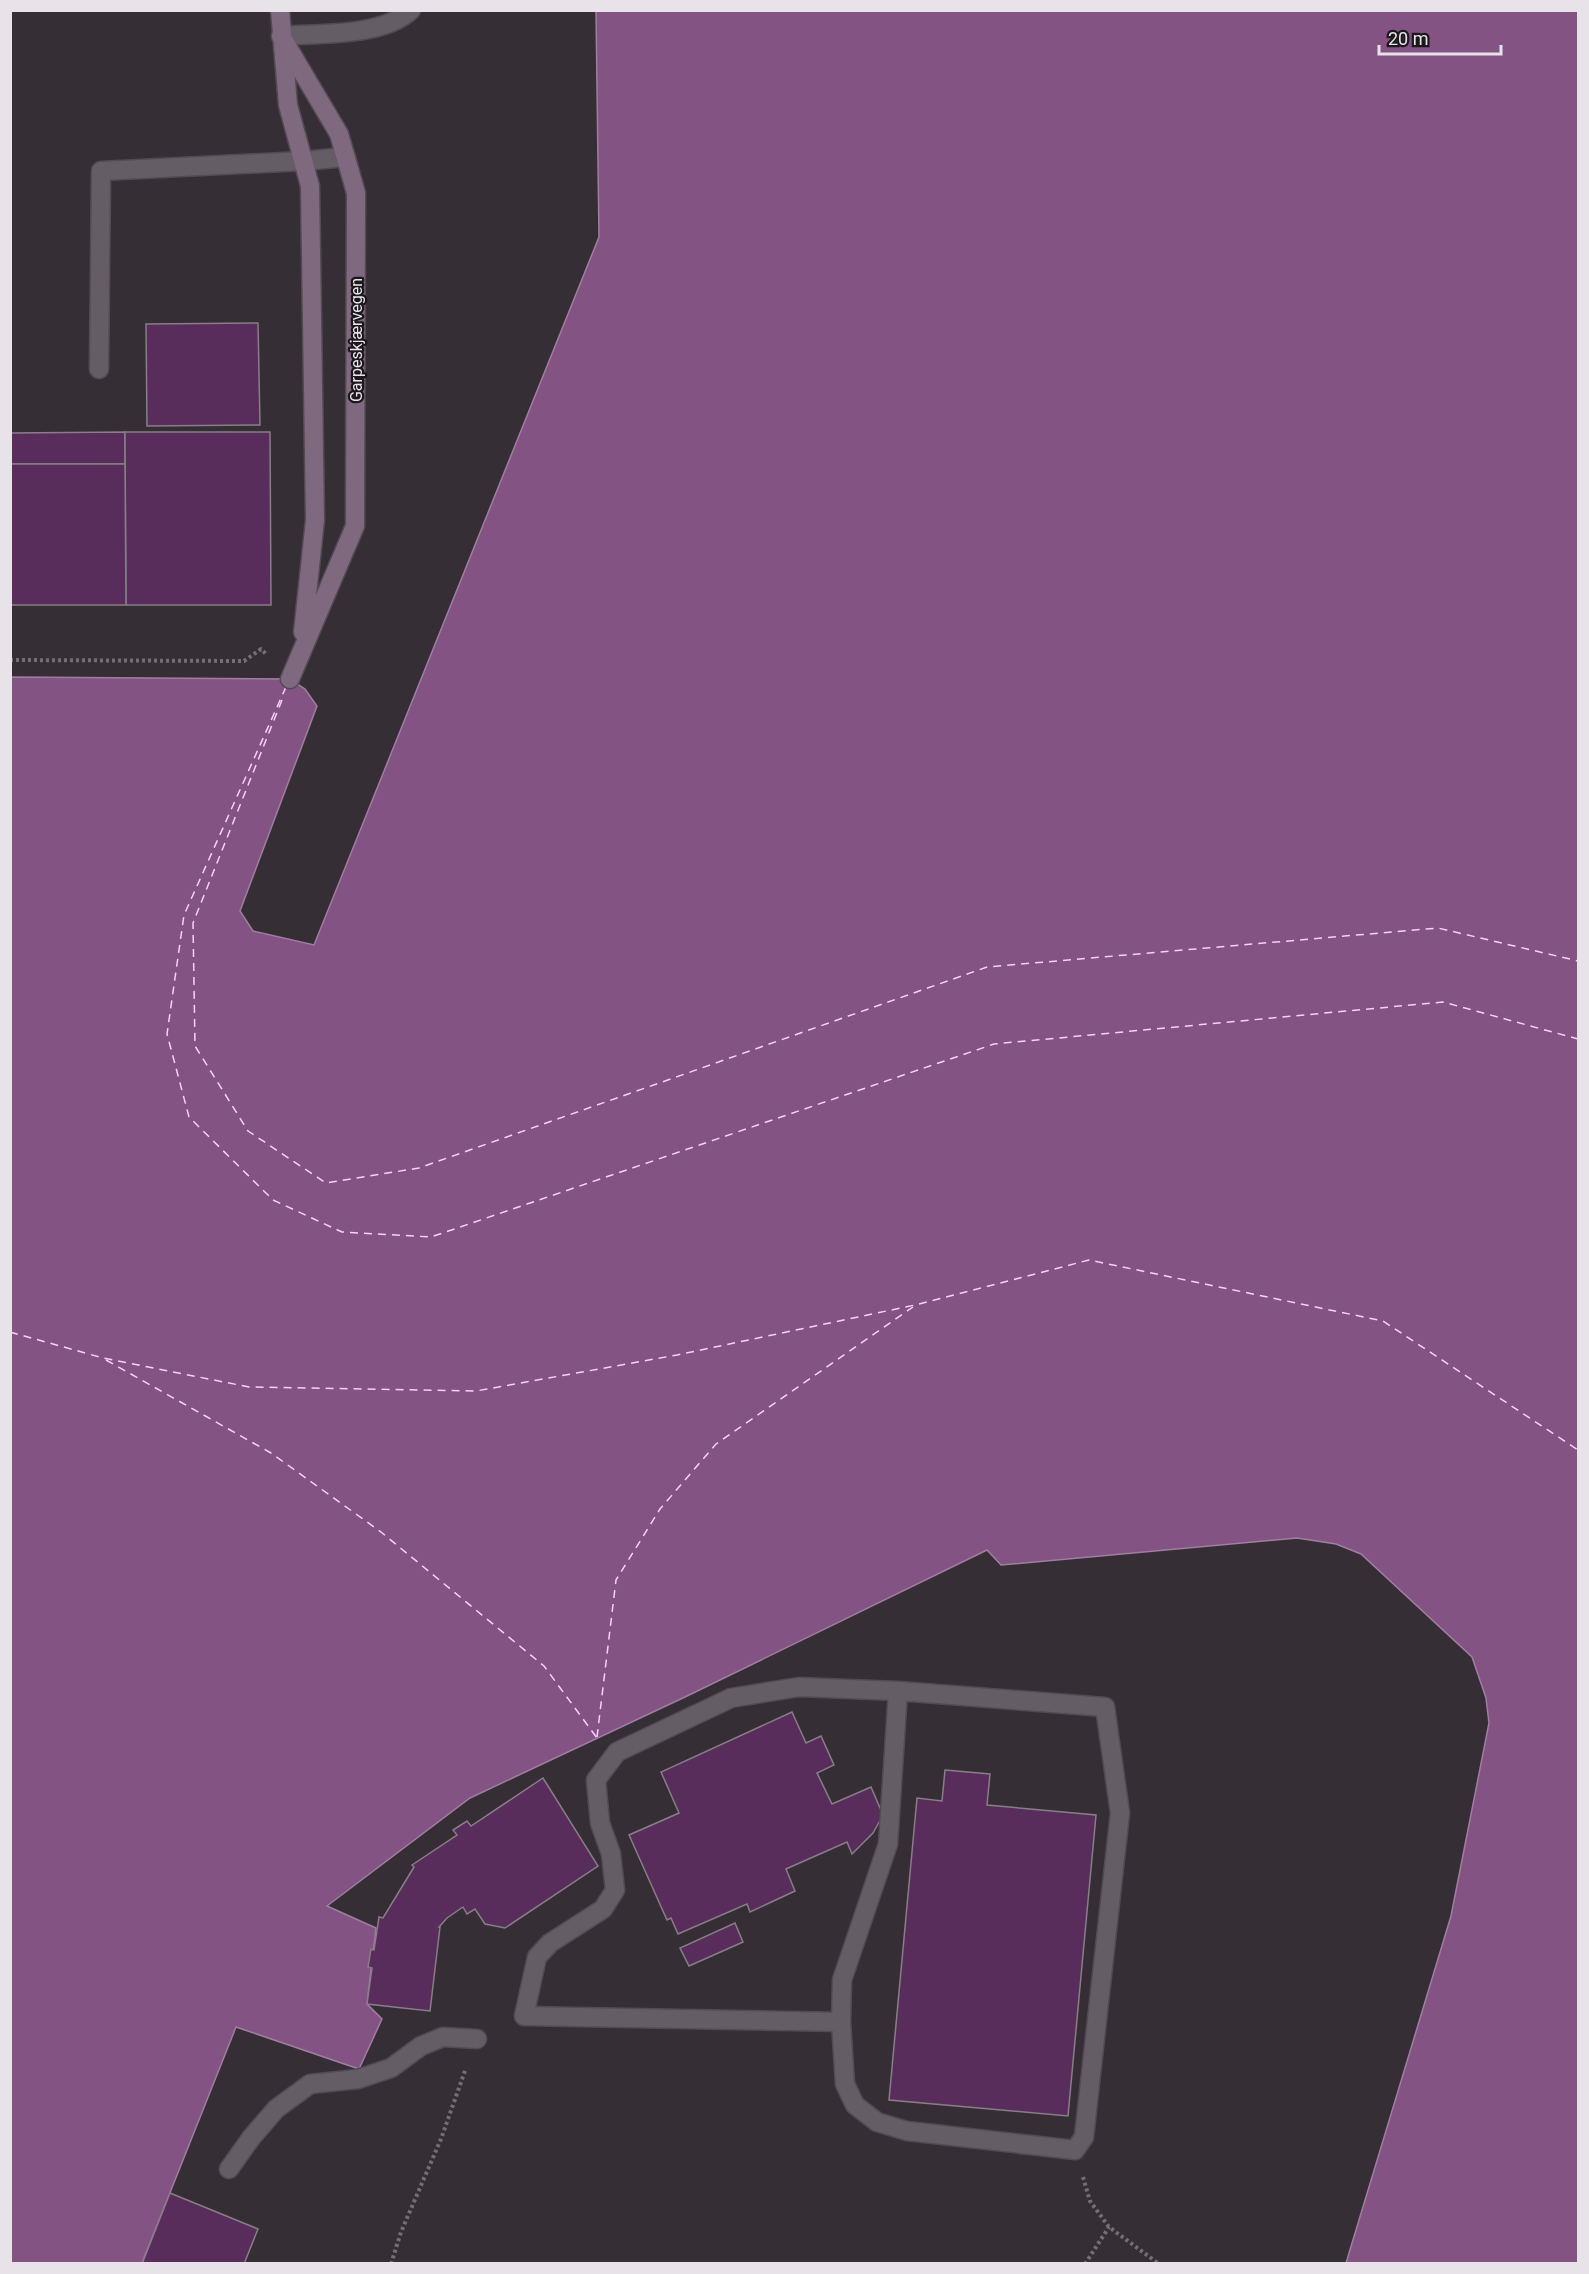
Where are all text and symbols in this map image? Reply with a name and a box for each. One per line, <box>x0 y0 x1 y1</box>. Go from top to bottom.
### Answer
scale bar <box>1379 18 1500 56</box>
text: 20 m <box>1388 28 1428 49</box>
street label: Garpeskjærvegen <box>347 278 366 402</box>

